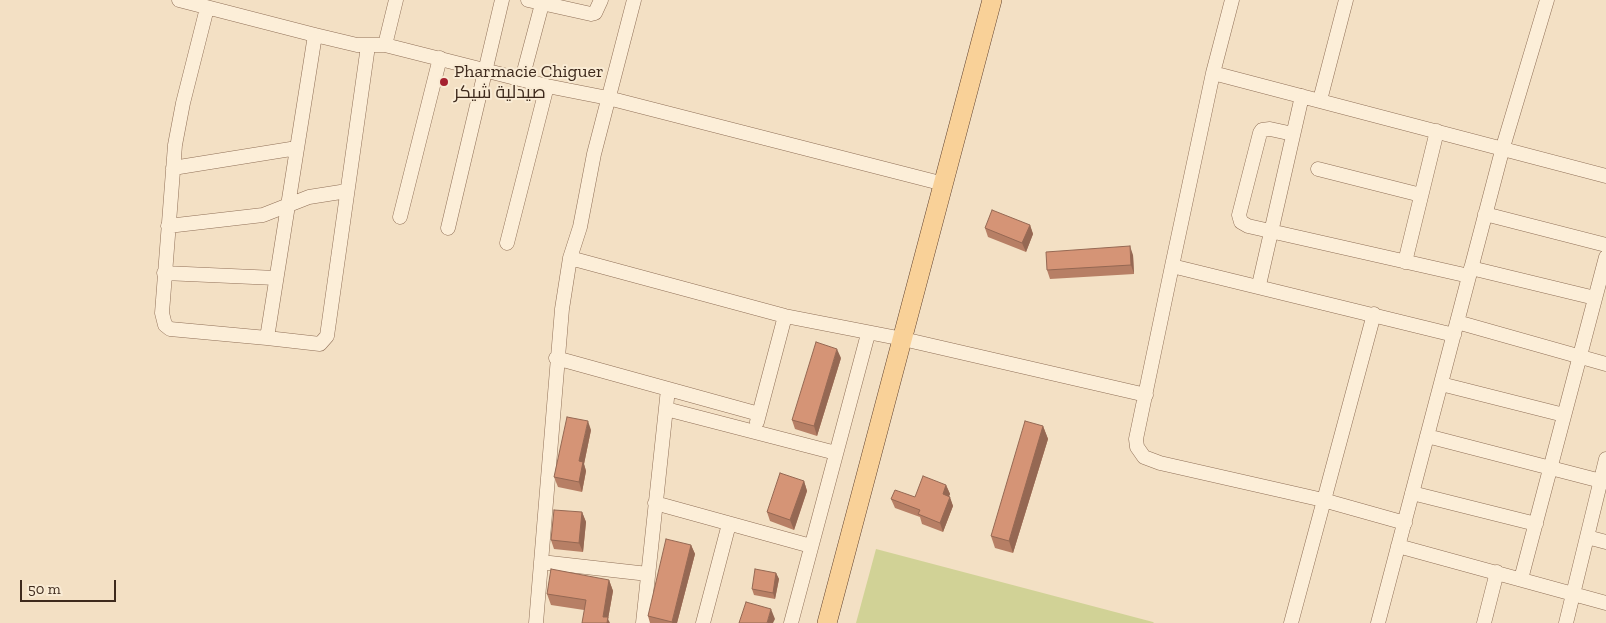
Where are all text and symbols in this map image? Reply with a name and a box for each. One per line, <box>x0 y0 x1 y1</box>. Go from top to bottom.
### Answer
place label: Pharmacie Chiguer صيدلية شيكر <box>454 61 604 104</box>
marker: Pharmacie Chiguer صيدلية شيكر <box>438 76 450 88</box>
scale bar <box>22 570 119 602</box>
text: 50 m <box>28 580 61 598</box>

